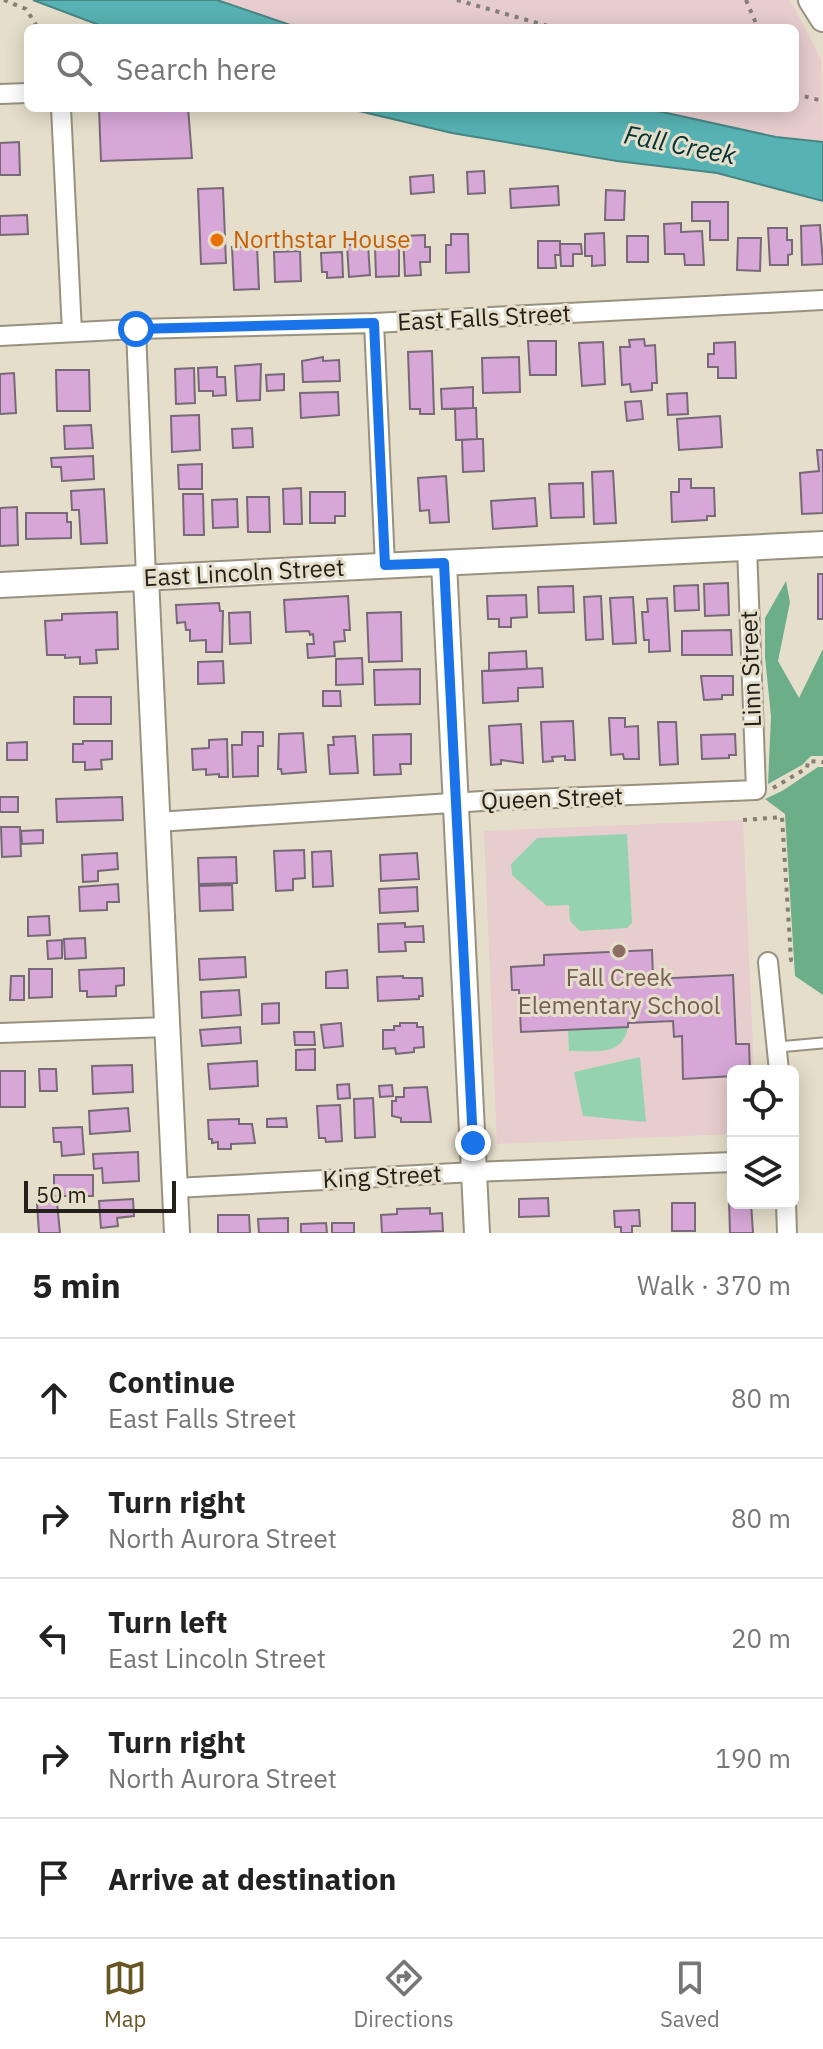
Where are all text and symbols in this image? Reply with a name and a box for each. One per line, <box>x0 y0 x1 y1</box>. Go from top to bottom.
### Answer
search box <box>24 24 799 112</box>
icon: search <box>52 46 96 90</box>
text: Search here <box>116 49 277 88</box>
water label: Fall Creek <box>621 117 739 172</box>
place label: Northstar House <box>233 223 411 255</box>
marker: Northstar House <box>208 231 226 249</box>
street label: East Falls Street <box>396 296 572 338</box>
route start <box>118 311 154 347</box>
street label: East Lincoln Street <box>143 551 345 593</box>
street label: Linn Street <box>732 610 768 728</box>
street label: Queen Street <box>480 780 624 816</box>
marker: Fall Creek Elementary School <box>610 942 628 960</box>
place label: Fall Creek Elementary School <box>518 961 720 1021</box>
map controls <box>727 1065 799 1209</box>
button: locate <box>727 1065 799 1137</box>
route end <box>455 1125 491 1161</box>
button: layers <box>727 1137 799 1209</box>
street label: King Street <box>322 1157 442 1195</box>
scale bar <box>24 1177 176 1213</box>
text: 50 m <box>36 1180 87 1209</box>
text: 5 min <box>32 1263 121 1307</box>
text: Walk · 370 m <box>637 1268 791 1302</box>
text: Continue <box>108 1362 235 1401</box>
icon: ahead <box>32 1376 76 1420</box>
text: 80 m <box>731 1381 791 1415</box>
text: East Falls Street <box>108 1401 296 1435</box>
text: Turn right <box>108 1482 246 1521</box>
icon: right <box>32 1496 76 1540</box>
text: 80 m <box>731 1501 791 1535</box>
text: North Aurora Street <box>108 1521 337 1555</box>
text: Turn left <box>108 1602 227 1641</box>
icon: left <box>32 1616 76 1660</box>
text: 20 m <box>731 1621 791 1655</box>
text: East Lincoln Street <box>108 1641 326 1675</box>
text: Turn right <box>108 1722 246 1761</box>
icon: right <box>32 1736 76 1780</box>
text: 190 m <box>715 1741 791 1775</box>
text: North Aurora Street <box>108 1761 337 1795</box>
icon: arrive <box>32 1856 76 1900</box>
text: Arrive at destination <box>108 1859 396 1898</box>
tab: Map <box>103 1956 147 2033</box>
tab: Directions <box>354 1956 454 2033</box>
tab: Saved <box>660 1956 720 2033</box>

